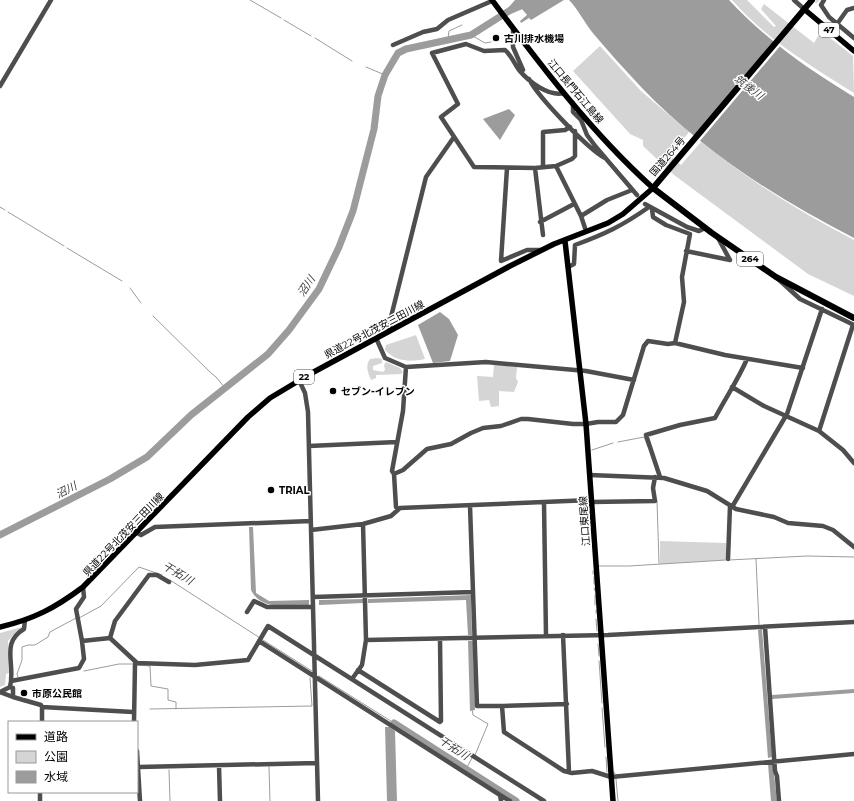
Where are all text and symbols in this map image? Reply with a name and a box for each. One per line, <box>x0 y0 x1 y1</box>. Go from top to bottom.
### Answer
road number: 47 <box>819 23 839 37</box>
place label: 古川排水機場 <box>504 32 564 45</box>
marker: 古川排水機場 <box>491 33 501 43</box>
street label: 江口長門石江島線 <box>545 57 606 126</box>
water label: 筑後川 <box>732 72 767 103</box>
street label: 国道264号 <box>647 134 688 179</box>
road number: 264 <box>737 252 763 266</box>
water label: 沼川 <box>294 272 319 299</box>
street label: 県道22号北茂安三田川線 <box>322 298 426 361</box>
road number: 22 <box>294 370 314 384</box>
place label: セブン-イレブン <box>341 385 415 398</box>
marker: セブン-イレブン <box>328 386 338 396</box>
water label: 沼川 <box>53 478 80 501</box>
place label: TRIAL <box>279 484 310 497</box>
marker: TRIAL <box>266 485 276 495</box>
street label: 県道22号北茂安三田川線 <box>80 490 167 579</box>
street label: 江口東尾線 <box>576 496 593 546</box>
water label: 干拓川 <box>160 559 197 588</box>
place label: 市原公民館 <box>32 687 82 700</box>
marker: 市原公民館 <box>19 688 29 698</box>
legend <box>8 721 138 793</box>
text: 道路 <box>44 729 68 744</box>
water label: 干拓川 <box>436 733 472 763</box>
text: 公園 <box>44 749 68 764</box>
text: 水域 <box>44 769 68 784</box>

